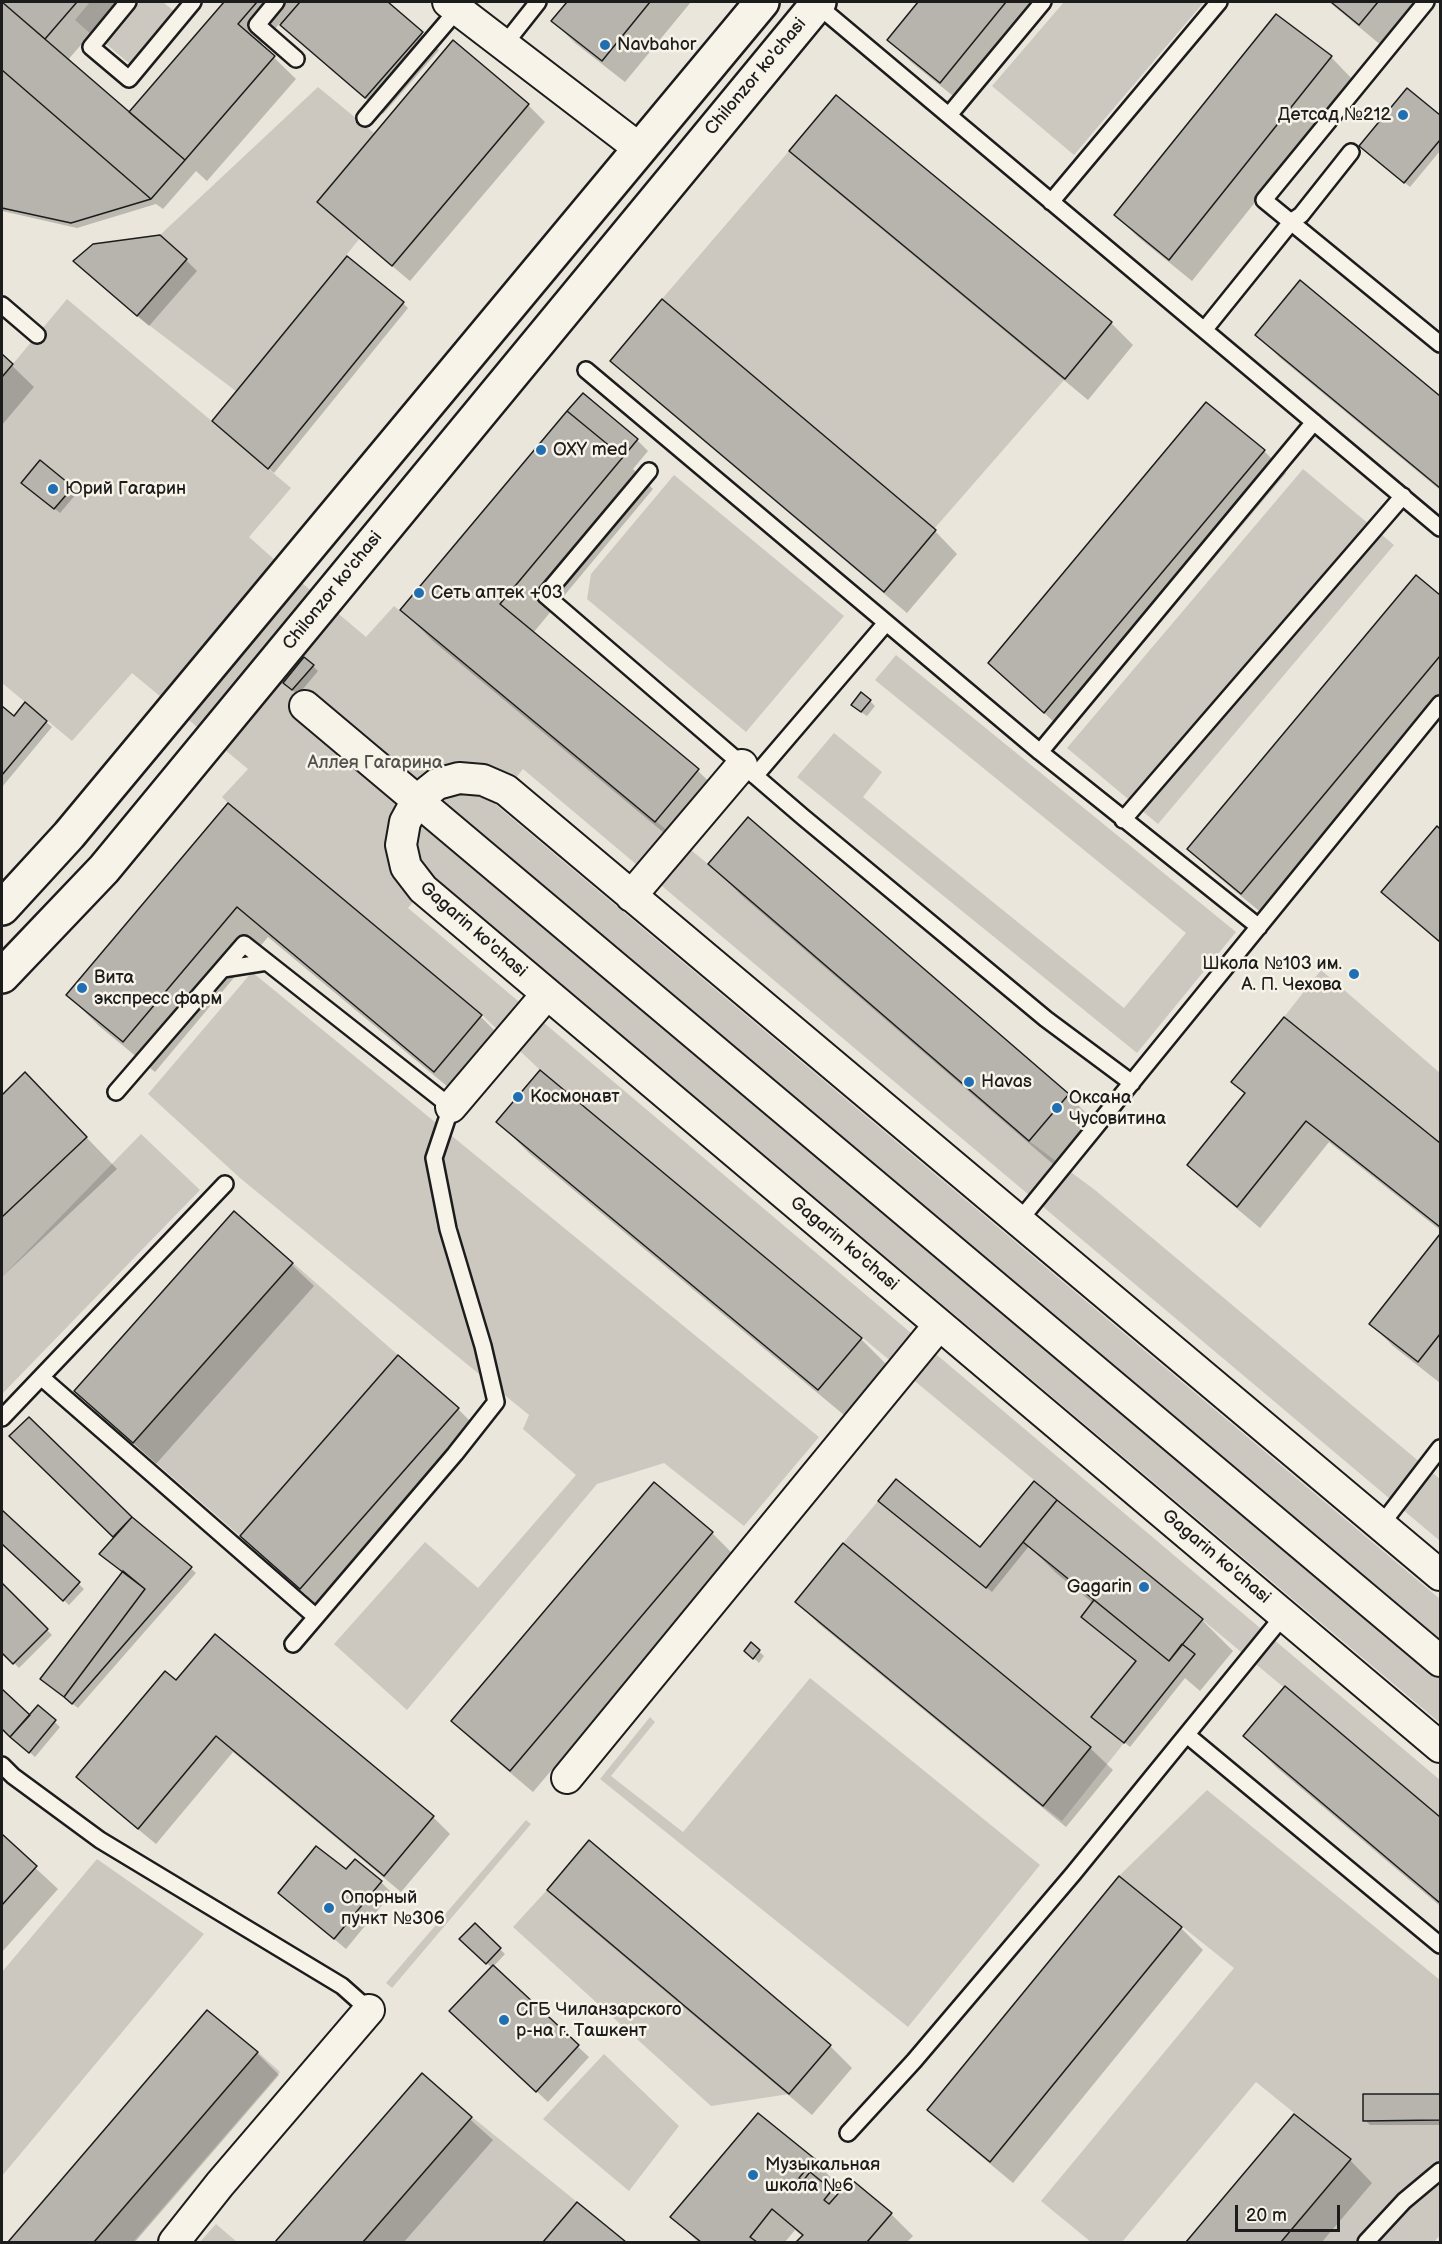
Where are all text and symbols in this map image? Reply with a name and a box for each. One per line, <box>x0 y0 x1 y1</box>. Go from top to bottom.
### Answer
street label: Chilonzor ko'chasi <box>701 14 811 140</box>
place label: Navbahor <box>617 34 696 56</box>
marker: Navbahor <box>598 38 612 52</box>
place label: Детсад №212 <box>1278 104 1391 126</box>
marker: Детсад №212 <box>1396 108 1410 122</box>
place label: OXY med <box>553 439 628 461</box>
marker: OXY med <box>534 443 548 457</box>
place label: Юрий Гагарин <box>65 478 186 500</box>
marker: Юрий Гагарин <box>46 482 60 496</box>
street label: Chilonzor ko'chasi <box>279 527 387 655</box>
place label: Сеть аптек +03 <box>431 582 563 604</box>
marker: Сеть аптек +03 <box>412 586 426 600</box>
park label: Аллея Гагарина <box>307 752 443 774</box>
street label: Gagarin ko'chasi <box>415 878 531 982</box>
place label: Школа №103 им. А. П. Чехова <box>1202 953 1342 996</box>
place label: Вита экспресс фарм <box>94 967 222 1010</box>
marker: Школа №103 им. А. П. Чехова <box>1347 967 1361 981</box>
marker: Вита экспресс фарм <box>75 981 89 995</box>
place label: Havas <box>981 1071 1032 1093</box>
marker: Havas <box>962 1075 976 1089</box>
place label: Космонавт <box>530 1086 620 1108</box>
place label: Оксана Чусовитина <box>1069 1087 1166 1130</box>
marker: Космонавт <box>511 1090 525 1104</box>
marker: Оксана Чусовитина <box>1050 1101 1064 1115</box>
street label: Gagarin ko'chasi <box>785 1192 903 1296</box>
street label: Gagarin ko'chasi <box>1157 1505 1275 1609</box>
place label: Gagarin <box>1067 1576 1132 1598</box>
marker: Gagarin <box>1137 1580 1151 1594</box>
place label: Опорный пункт №306 <box>341 1887 445 1930</box>
marker: Опорный пункт №306 <box>322 1901 336 1915</box>
place label: СГБ Чиланзарского р-на г. Ташкент <box>516 1999 681 2042</box>
marker: СГБ Чиланзарского р-на г. Ташкент <box>497 2013 511 2027</box>
place label: Mузыкальная школа №6 <box>765 2154 880 2196</box>
marker: Mузыкальная школа №6 <box>746 2168 760 2182</box>
scale bar <box>1238 2193 1343 2231</box>
text: 20 m <box>1246 2205 1287 2226</box>

